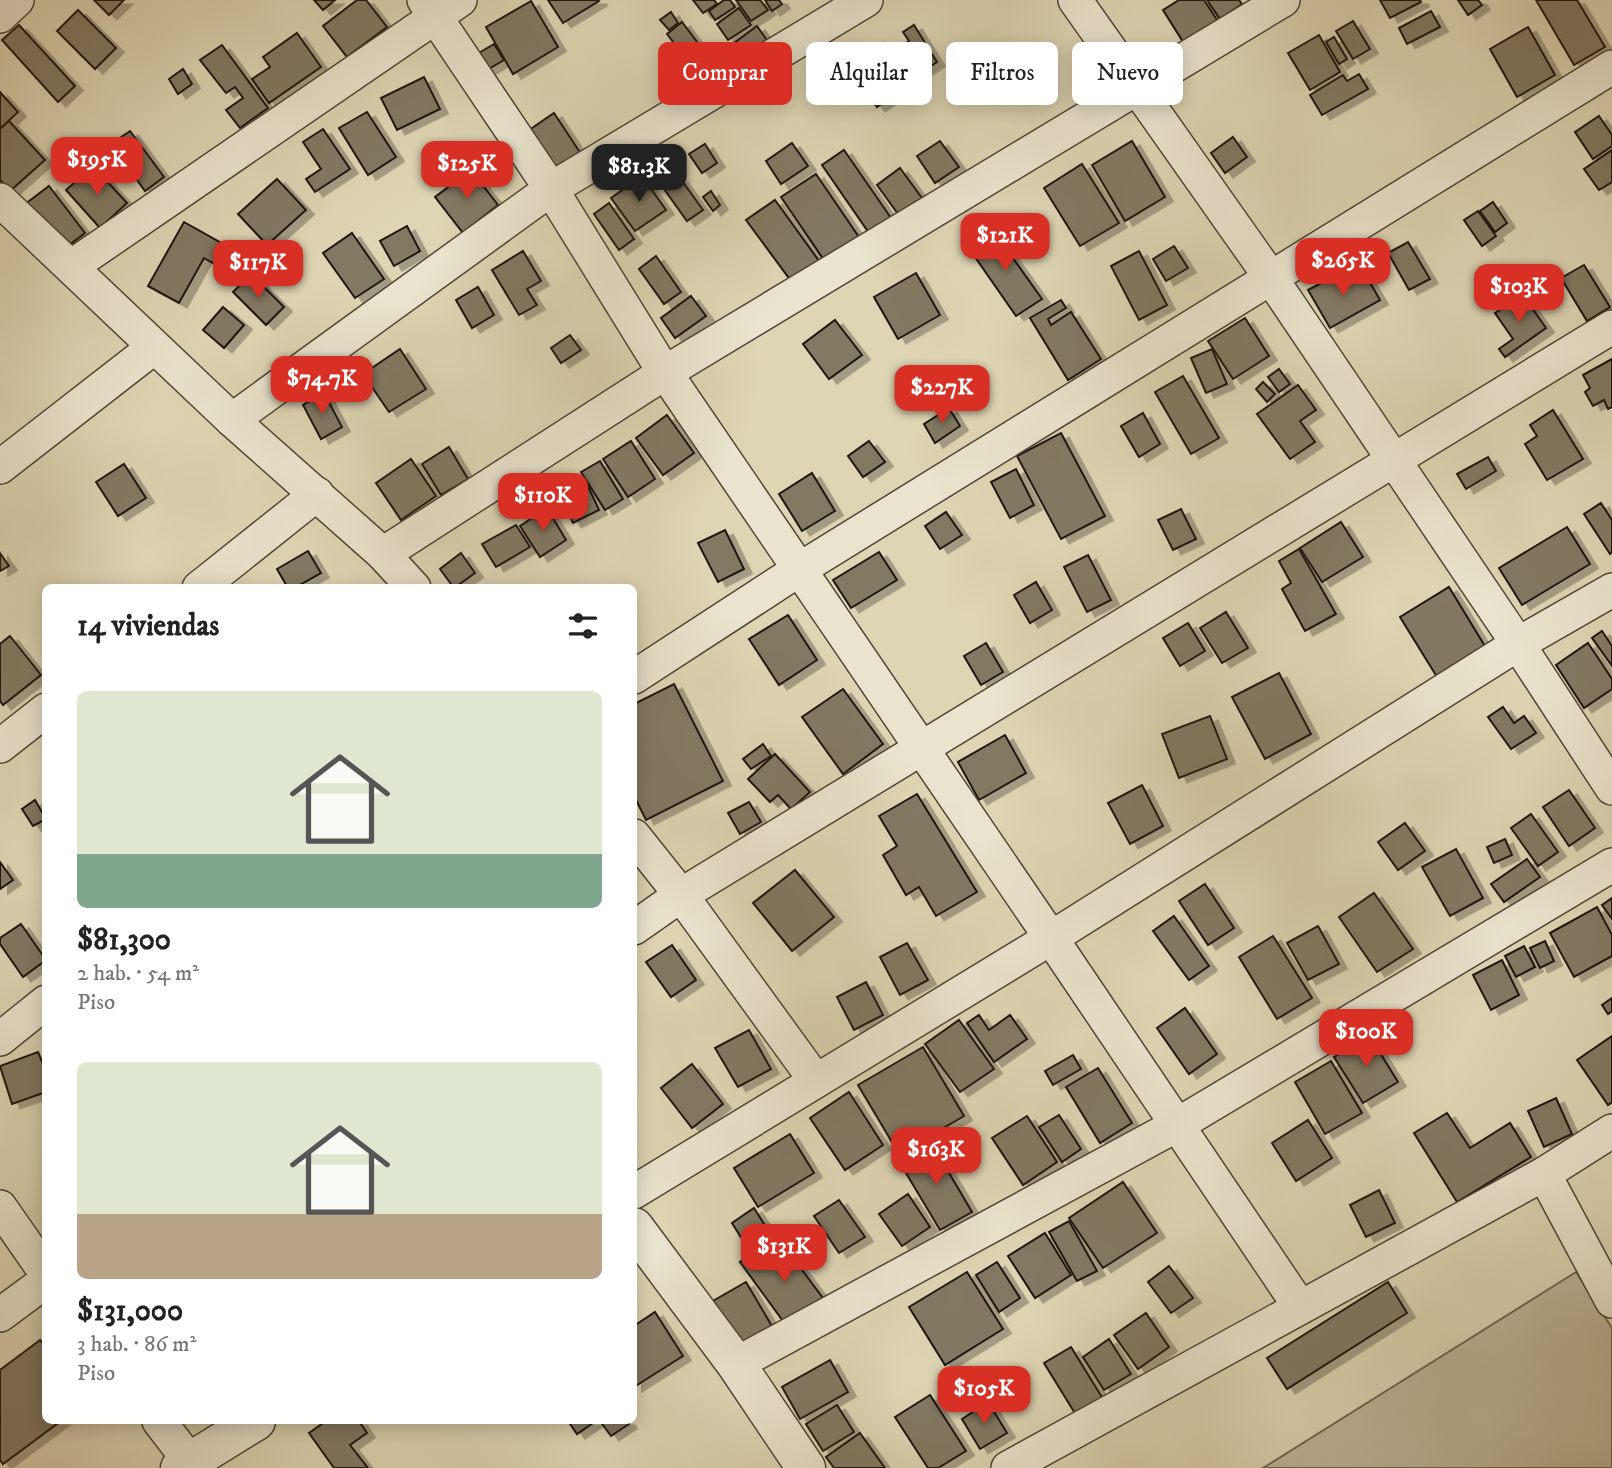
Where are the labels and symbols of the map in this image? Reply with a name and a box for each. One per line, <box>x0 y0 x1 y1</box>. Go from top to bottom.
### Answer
pin: $195K <box>48 138 146 197</box>
pin: $125K <box>418 142 516 201</box>
pin: $81.3K <box>582 144 696 204</box>
pin: $121K <box>956 214 1054 273</box>
pin: $265K <box>1294 238 1392 298</box>
pin: $117K <box>209 240 307 300</box>
pin: $103K <box>1470 264 1568 324</box>
pin: $74.7K <box>265 356 379 416</box>
pin: $227K <box>893 366 991 425</box>
pin: $110K <box>494 474 592 533</box>
pin: $100K <box>1317 1010 1415 1069</box>
pin: $163K <box>887 1128 985 1187</box>
pin: $131K <box>735 1224 833 1284</box>
pin: $105K <box>935 1366 1033 1426</box>

